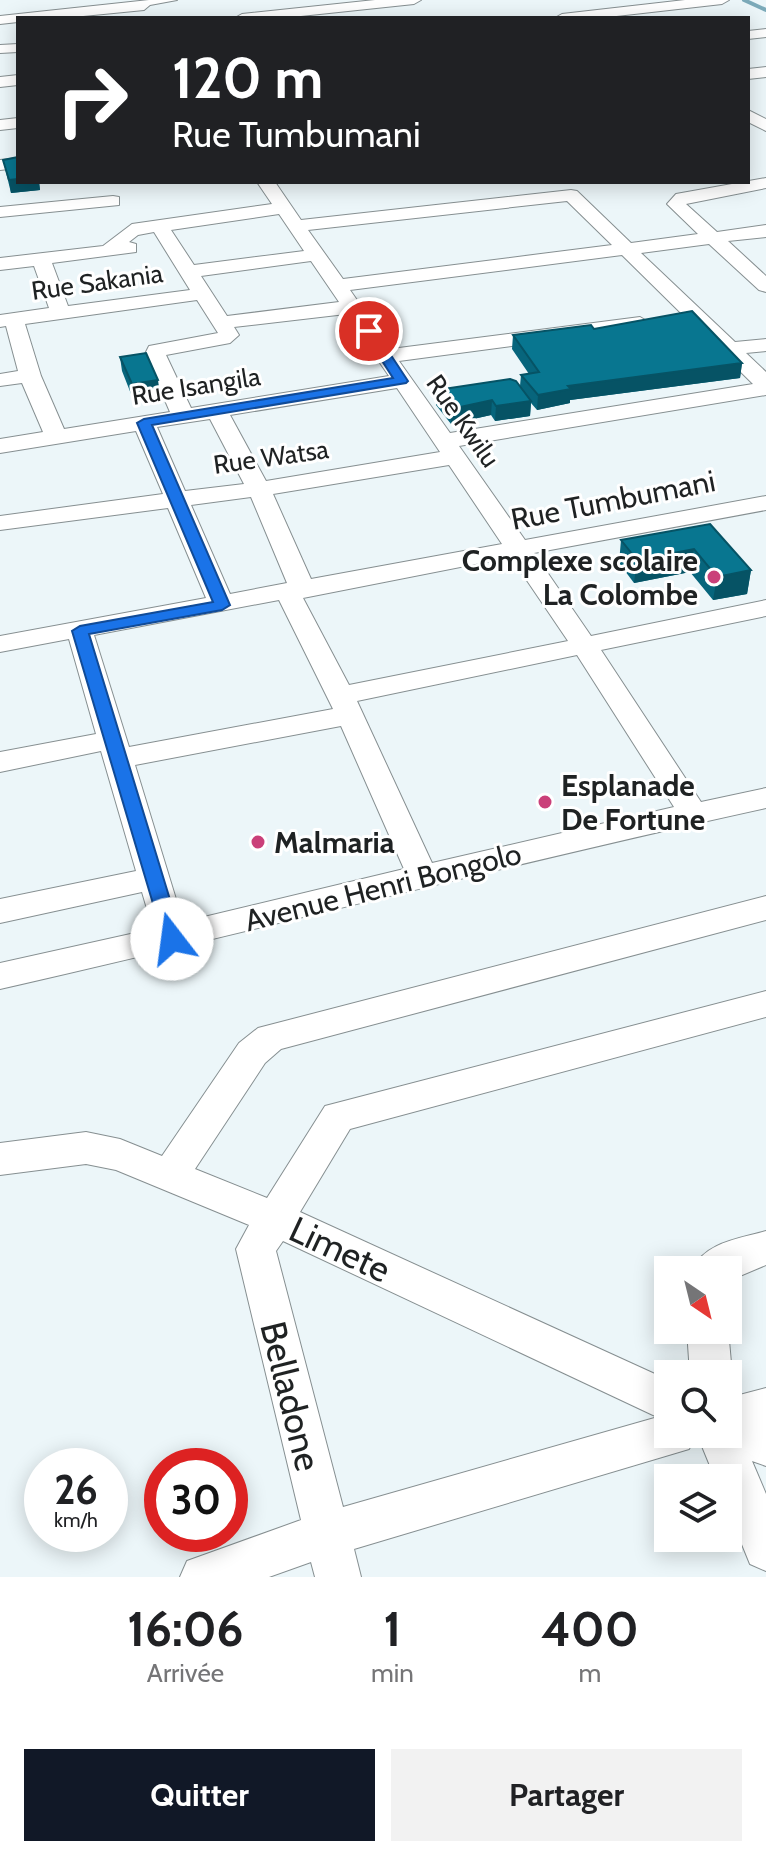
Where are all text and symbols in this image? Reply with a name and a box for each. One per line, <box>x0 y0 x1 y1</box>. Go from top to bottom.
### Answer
text: 120 m <box>172 44 323 112</box>
icon: right <box>40 48 144 152</box>
text: Rue Tumbumani <box>172 112 421 156</box>
street label: Rue Sakania <box>29 257 165 307</box>
pin <box>335 297 403 365</box>
icon: arrive <box>347 309 391 353</box>
street label: Rue Isangila <box>129 360 263 412</box>
street label: Rue Kwilu <box>420 368 506 474</box>
street label: Rue Watsa <box>211 433 331 481</box>
street label: Rue Tumbumani <box>508 462 718 538</box>
place label: Complexe scolaire La Colombe <box>462 542 698 613</box>
marker: Complexe scolaire La Colombe <box>705 568 723 586</box>
place label: Esplanade De Fortune <box>561 767 705 838</box>
marker: Esplanade De Fortune <box>536 793 554 811</box>
place label: Malmaria <box>274 824 395 861</box>
marker: Malmaria <box>249 833 267 851</box>
street label: Avenue Henri Bongolo <box>241 835 525 939</box>
position arrow <box>130 897 214 981</box>
street label: Limete <box>283 1207 397 1291</box>
north arrow <box>654 1256 742 1344</box>
map controls <box>654 1256 742 1552</box>
street label: Belladone <box>251 1317 331 1475</box>
button: search <box>654 1360 742 1448</box>
speed limit sign: 30 <box>144 1448 248 1552</box>
button: layers <box>654 1464 742 1552</box>
text: 26 <box>54 1465 98 1514</box>
text: km/h <box>54 1508 98 1532</box>
text: 16:06 <box>127 1600 244 1658</box>
text: 1 <box>383 1600 401 1658</box>
text: 400 <box>541 1600 639 1658</box>
text: Arrivée <box>147 1657 224 1689</box>
text: min <box>371 1657 414 1689</box>
text: m <box>578 1657 601 1689</box>
button: Quitter <box>24 1749 375 1841</box>
button: Partager <box>391 1749 742 1841</box>

